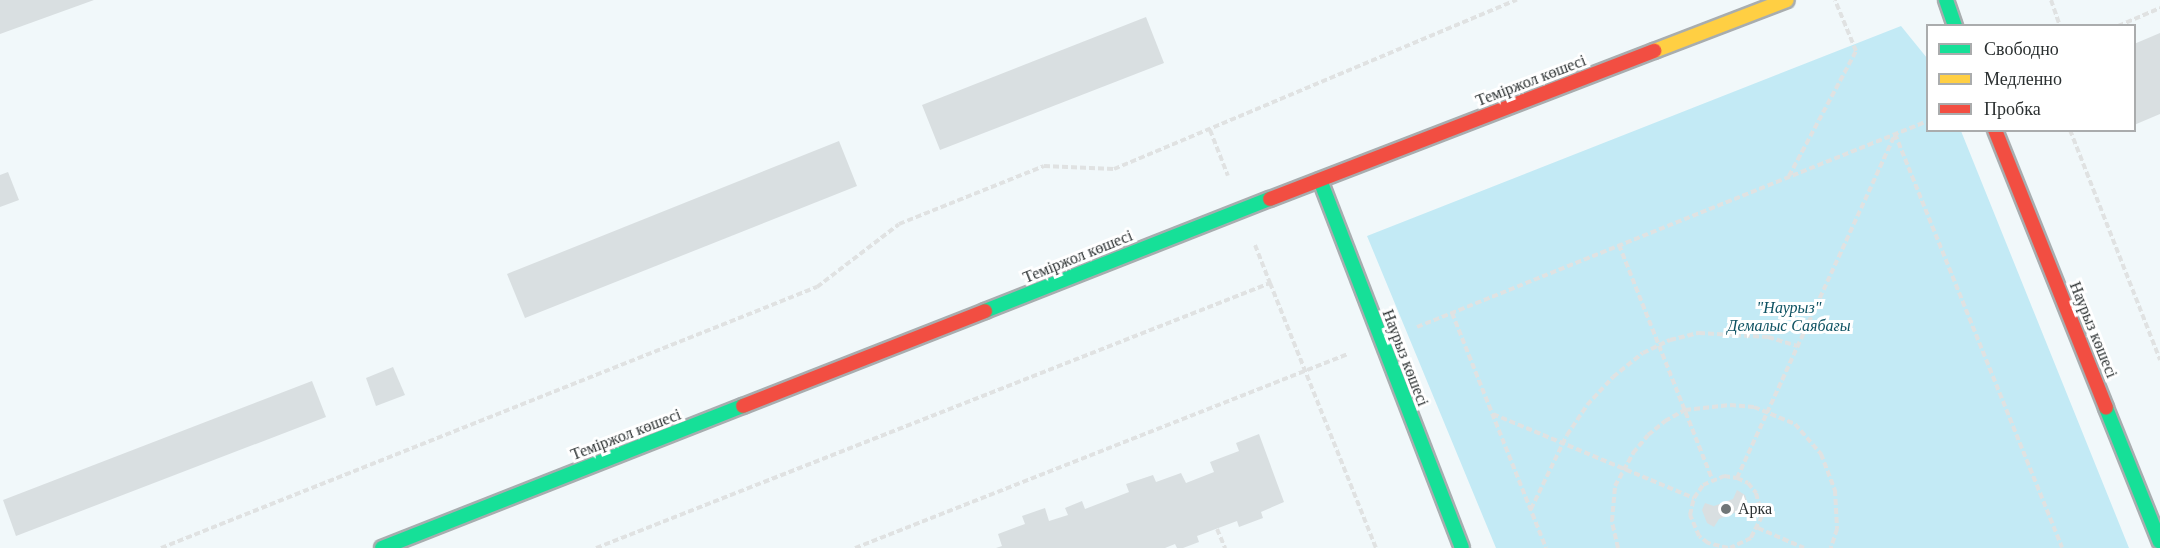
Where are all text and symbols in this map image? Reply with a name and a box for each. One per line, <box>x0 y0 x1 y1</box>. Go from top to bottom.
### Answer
legend <box>1926 24 2136 132</box>
text: Свободно <box>1984 39 2059 59</box>
street label: Теміржол көшесі <box>1473 51 1589 111</box>
text: Медленно <box>1984 69 2062 89</box>
text: Пробка <box>1984 99 2041 119</box>
street label: Теміржол көшесі <box>1020 226 1136 288</box>
street label: Наурыз көшесі <box>2065 279 2121 381</box>
park label: "Наурыз" Демалыс Саябағы <box>1727 298 1851 336</box>
street label: Наурыз көшесі <box>1378 307 1432 409</box>
street label: Теміржол көшесі <box>568 405 684 465</box>
place label: Арка <box>1738 499 1772 519</box>
marker: Арка <box>1719 502 1733 516</box>

